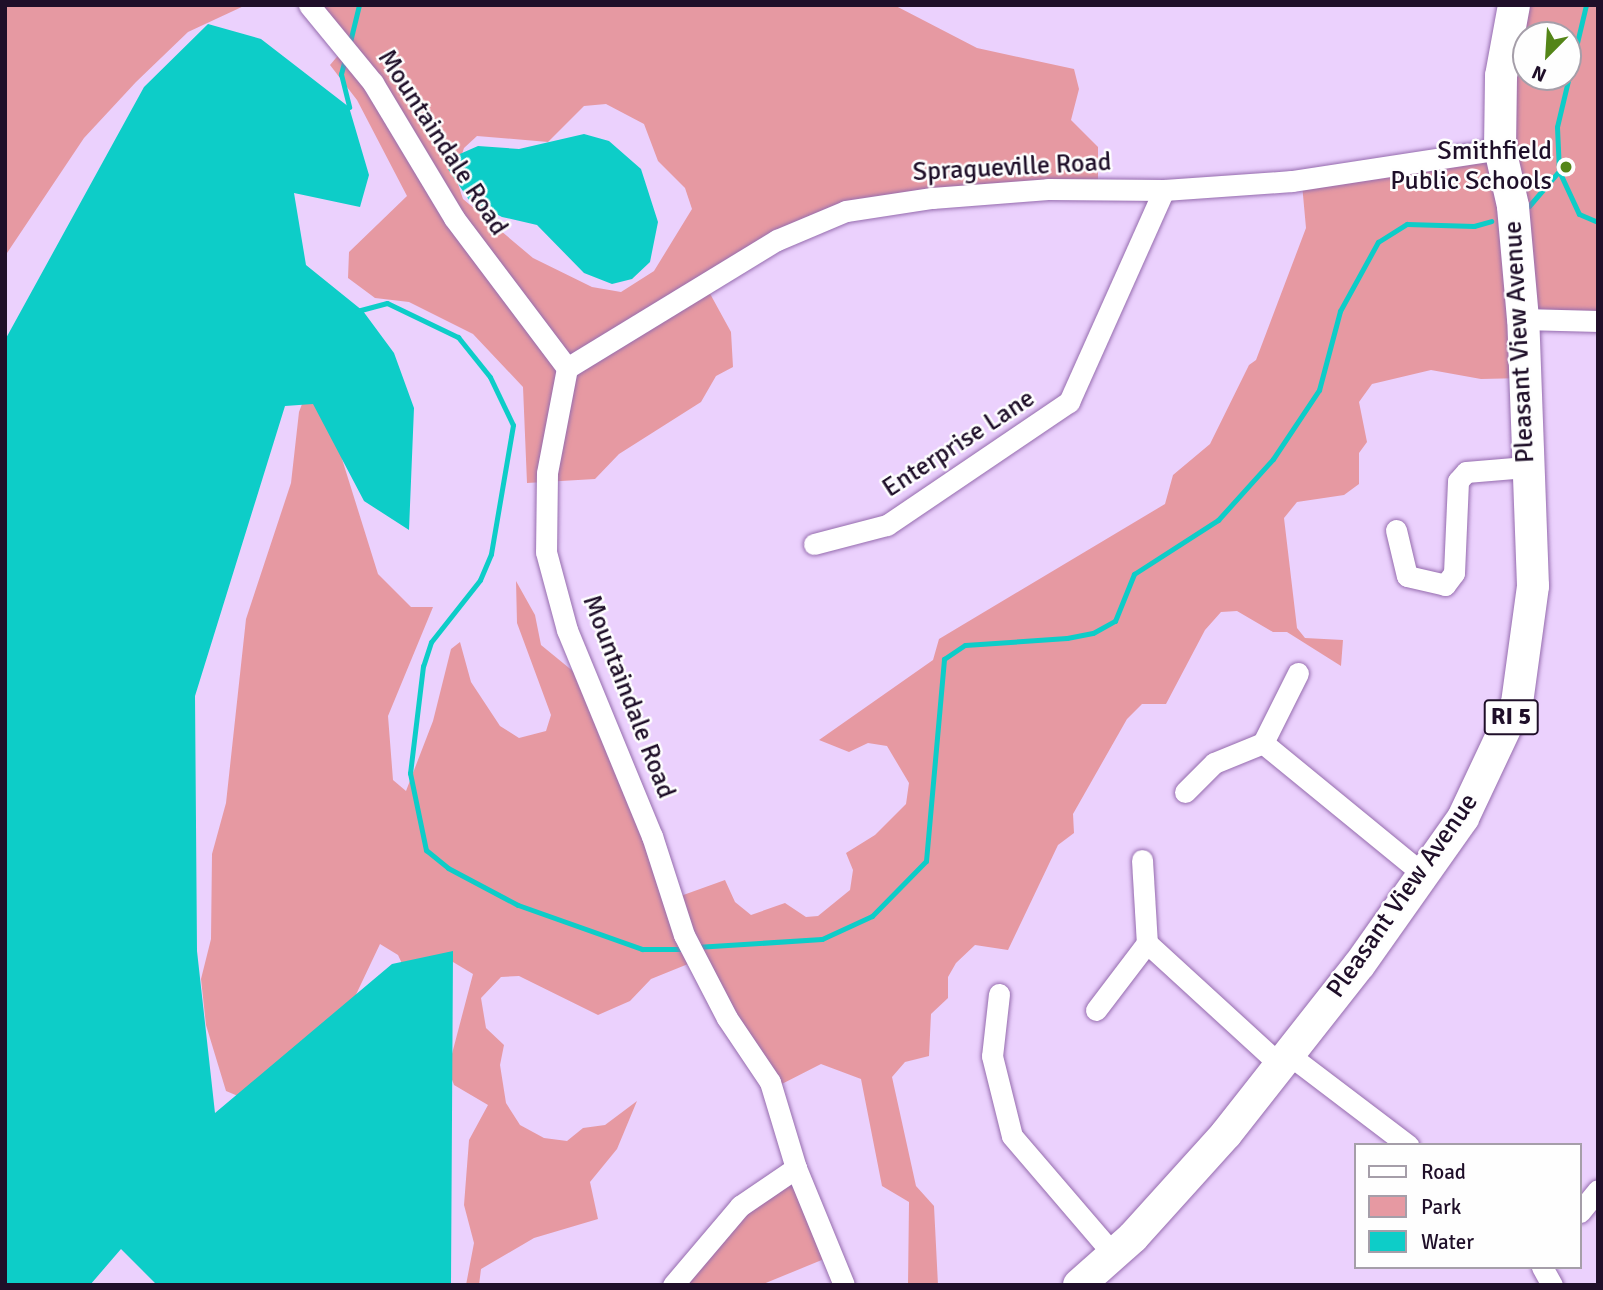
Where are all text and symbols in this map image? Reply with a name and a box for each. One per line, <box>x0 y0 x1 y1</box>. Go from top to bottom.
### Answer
north arrow <box>1512 21 1582 91</box>
street label: Mountaindale Road <box>370 44 514 242</box>
text: N <box>1528 60 1550 87</box>
place label: Smithfield Public Schools <box>1390 136 1552 198</box>
street label: Spragueville Road <box>912 147 1112 189</box>
marker: Smithfield Public Schools <box>1558 159 1574 175</box>
street label: Pleasant View Avenue <box>1498 220 1542 464</box>
street label: Enterprise Lane <box>877 383 1041 505</box>
street label: Mountaindale Road <box>575 591 681 803</box>
road number: RI 5 <box>1483 696 1539 738</box>
street label: Pleasant View Avenue <box>1321 788 1485 1004</box>
legend <box>1354 1143 1582 1269</box>
text: Road <box>1421 1159 1466 1185</box>
text: Park <box>1421 1194 1461 1220</box>
text: Water <box>1421 1229 1474 1255</box>

